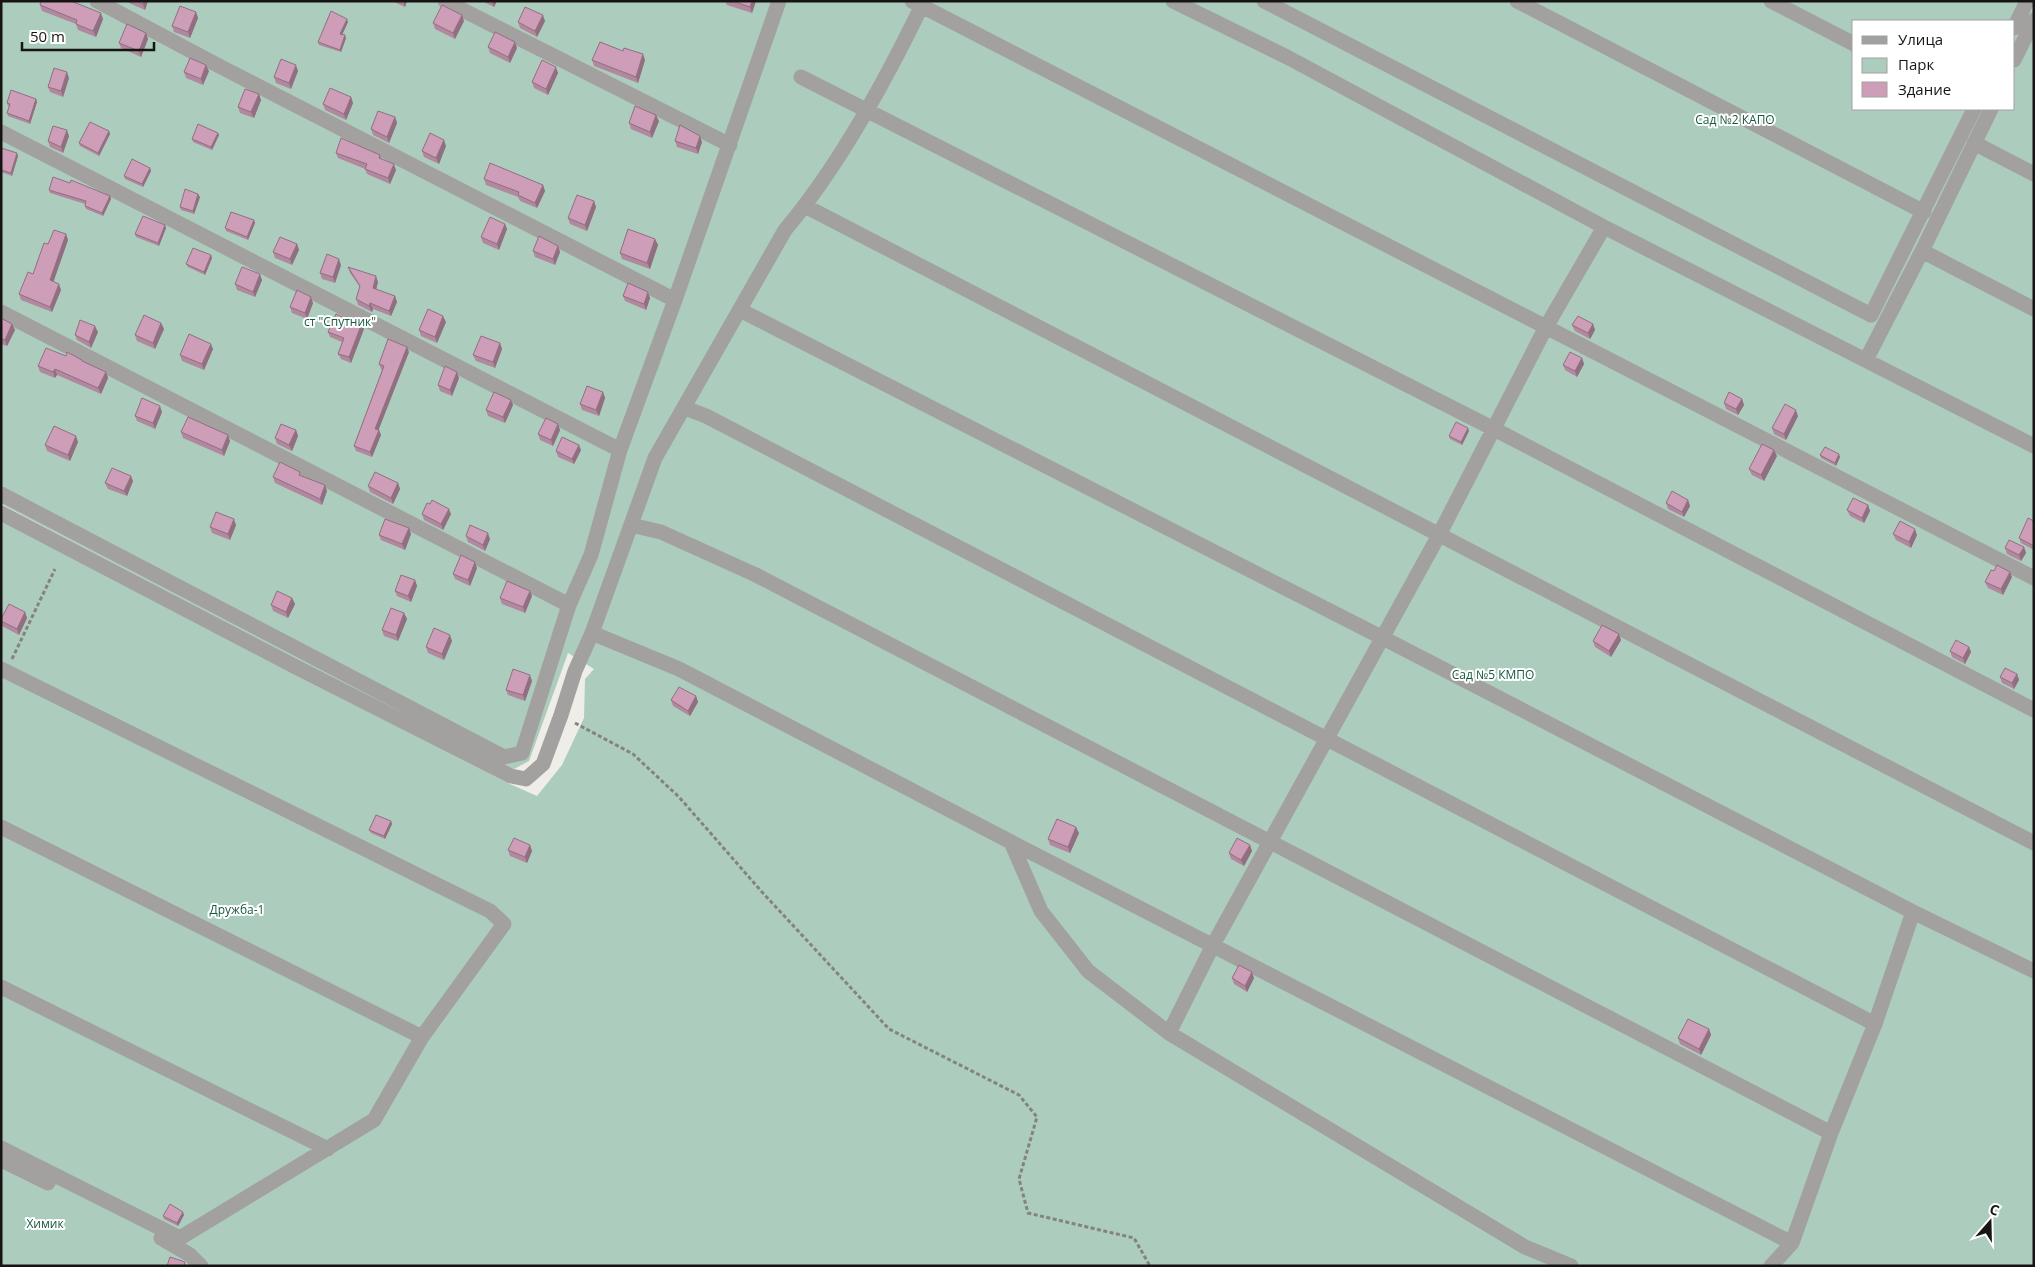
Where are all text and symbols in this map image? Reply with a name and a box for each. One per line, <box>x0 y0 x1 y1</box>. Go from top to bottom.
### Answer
scale bar <box>22 20 155 52</box>
legend <box>1852 20 2015 110</box>
text: 50 m <box>30 26 65 46</box>
text: Улица <box>1898 29 1943 49</box>
text: Парк <box>1898 54 1934 74</box>
text: Здание <box>1898 79 1951 99</box>
park label: Сад №2 КАПО <box>1695 111 1775 128</box>
park label: ст "Спутник" <box>304 313 376 330</box>
park label: Сад №5 КМПО <box>1452 666 1534 683</box>
park label: Дружба-1 <box>210 901 264 918</box>
north arrow <box>1965 1197 2015 1247</box>
text: С <box>1987 1199 2002 1220</box>
park label: Химик <box>26 1215 64 1232</box>

